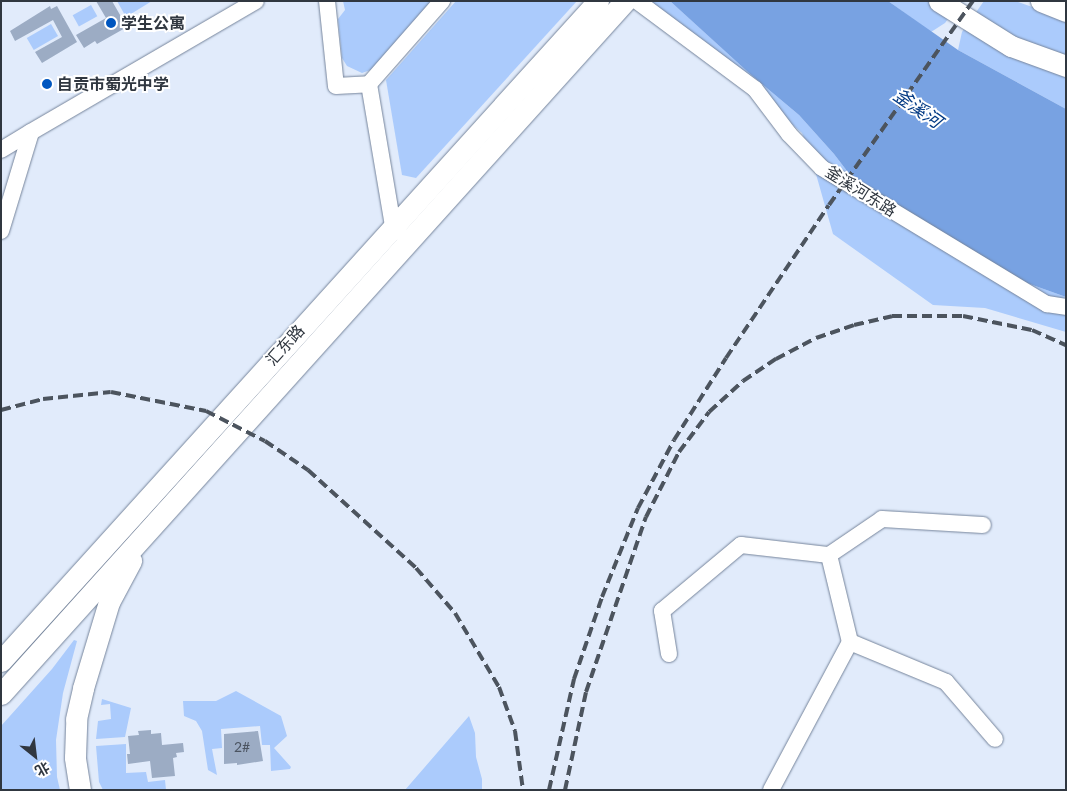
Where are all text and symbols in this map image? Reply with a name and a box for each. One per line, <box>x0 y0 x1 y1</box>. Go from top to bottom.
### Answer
place label: 学生公寓 <box>121 13 185 33</box>
marker: 学生公寓 <box>105 17 117 29</box>
place label: 自贡市蜀光中学 <box>57 74 169 94</box>
marker: 自贡市蜀光中学 <box>41 78 53 90</box>
water label: 釜溪河 <box>890 84 946 132</box>
street label: 釜溪河东路 <box>822 162 900 220</box>
street label: 汇东路 <box>262 321 308 369</box>
north arrow <box>10 731 60 781</box>
house number: 2# <box>234 739 250 755</box>
text: 北 <box>32 759 53 780</box>

